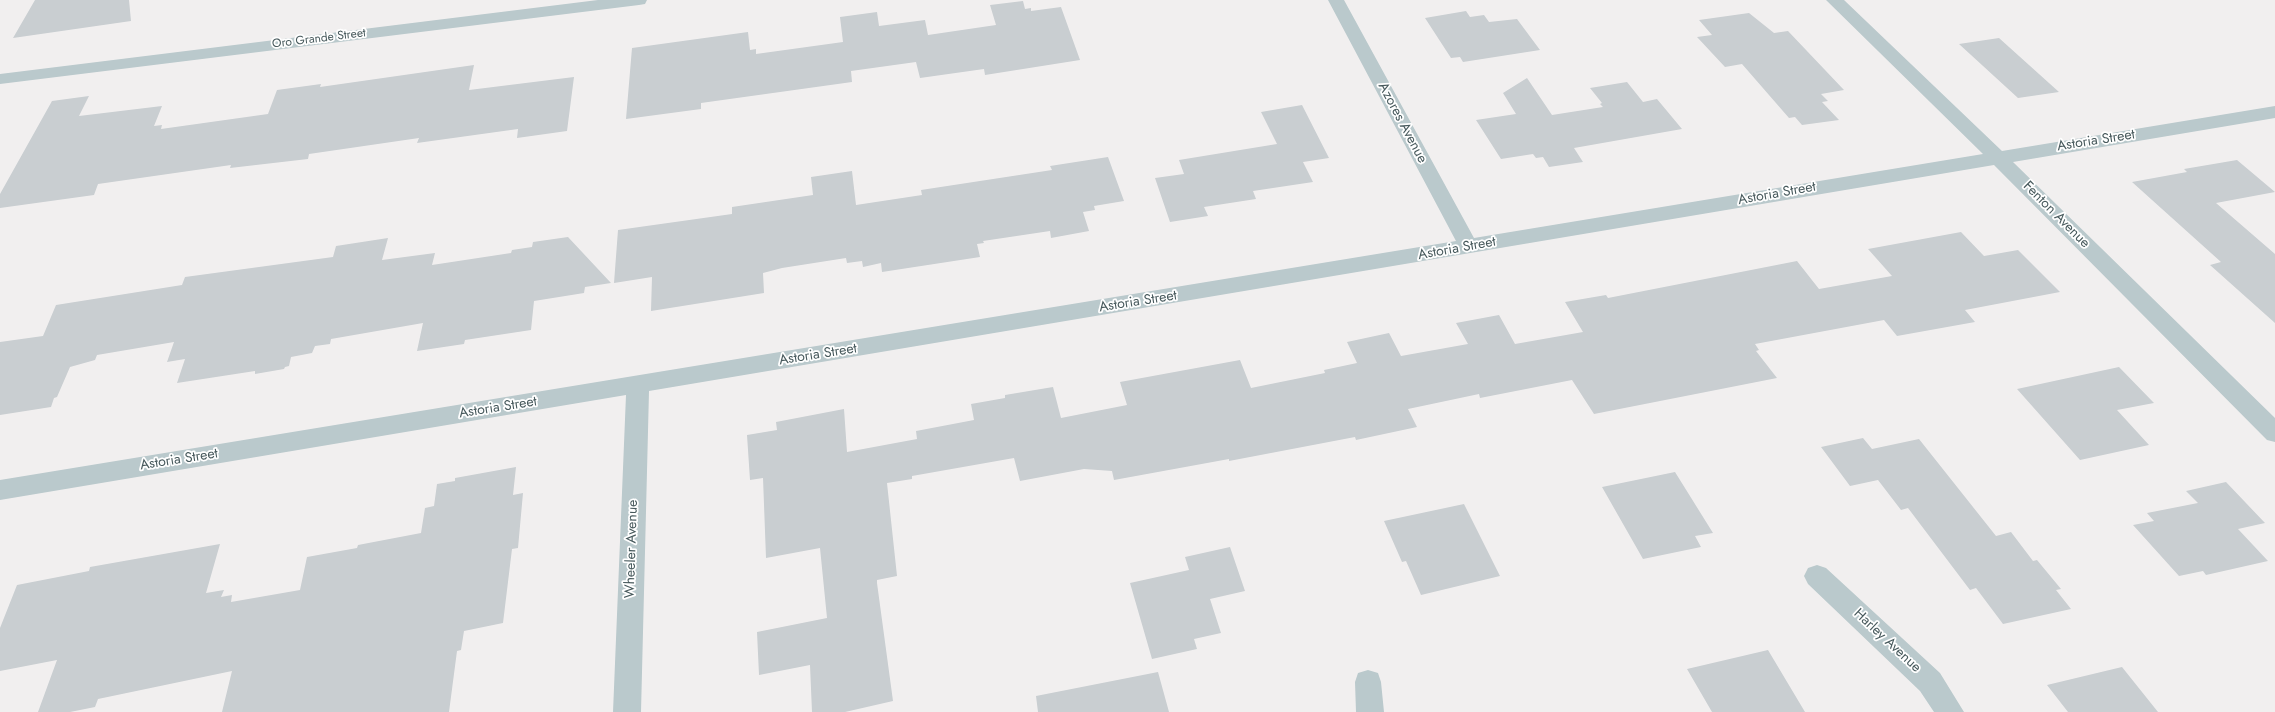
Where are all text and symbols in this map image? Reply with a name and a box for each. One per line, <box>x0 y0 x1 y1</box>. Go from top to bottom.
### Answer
street label: Oro Grande Street <box>271 26 367 52</box>
street label: Azores Avenue <box>1374 80 1430 166</box>
street label: Astoria Street <box>2056 127 2136 155</box>
street label: Fenton Avenue <box>2019 178 2093 252</box>
street label: Astoria Street <box>1737 179 1817 209</box>
street label: Astoria Street <box>1417 234 1497 264</box>
street label: Astoria Street <box>1098 288 1178 316</box>
street label: Astoria Street <box>778 341 858 369</box>
street label: Astoria Street <box>458 394 538 422</box>
street label: Astoria Street <box>139 446 219 474</box>
street label: Wheeler Avenue <box>622 499 642 599</box>
street label: Harley Avenue <box>1850 606 1924 676</box>

